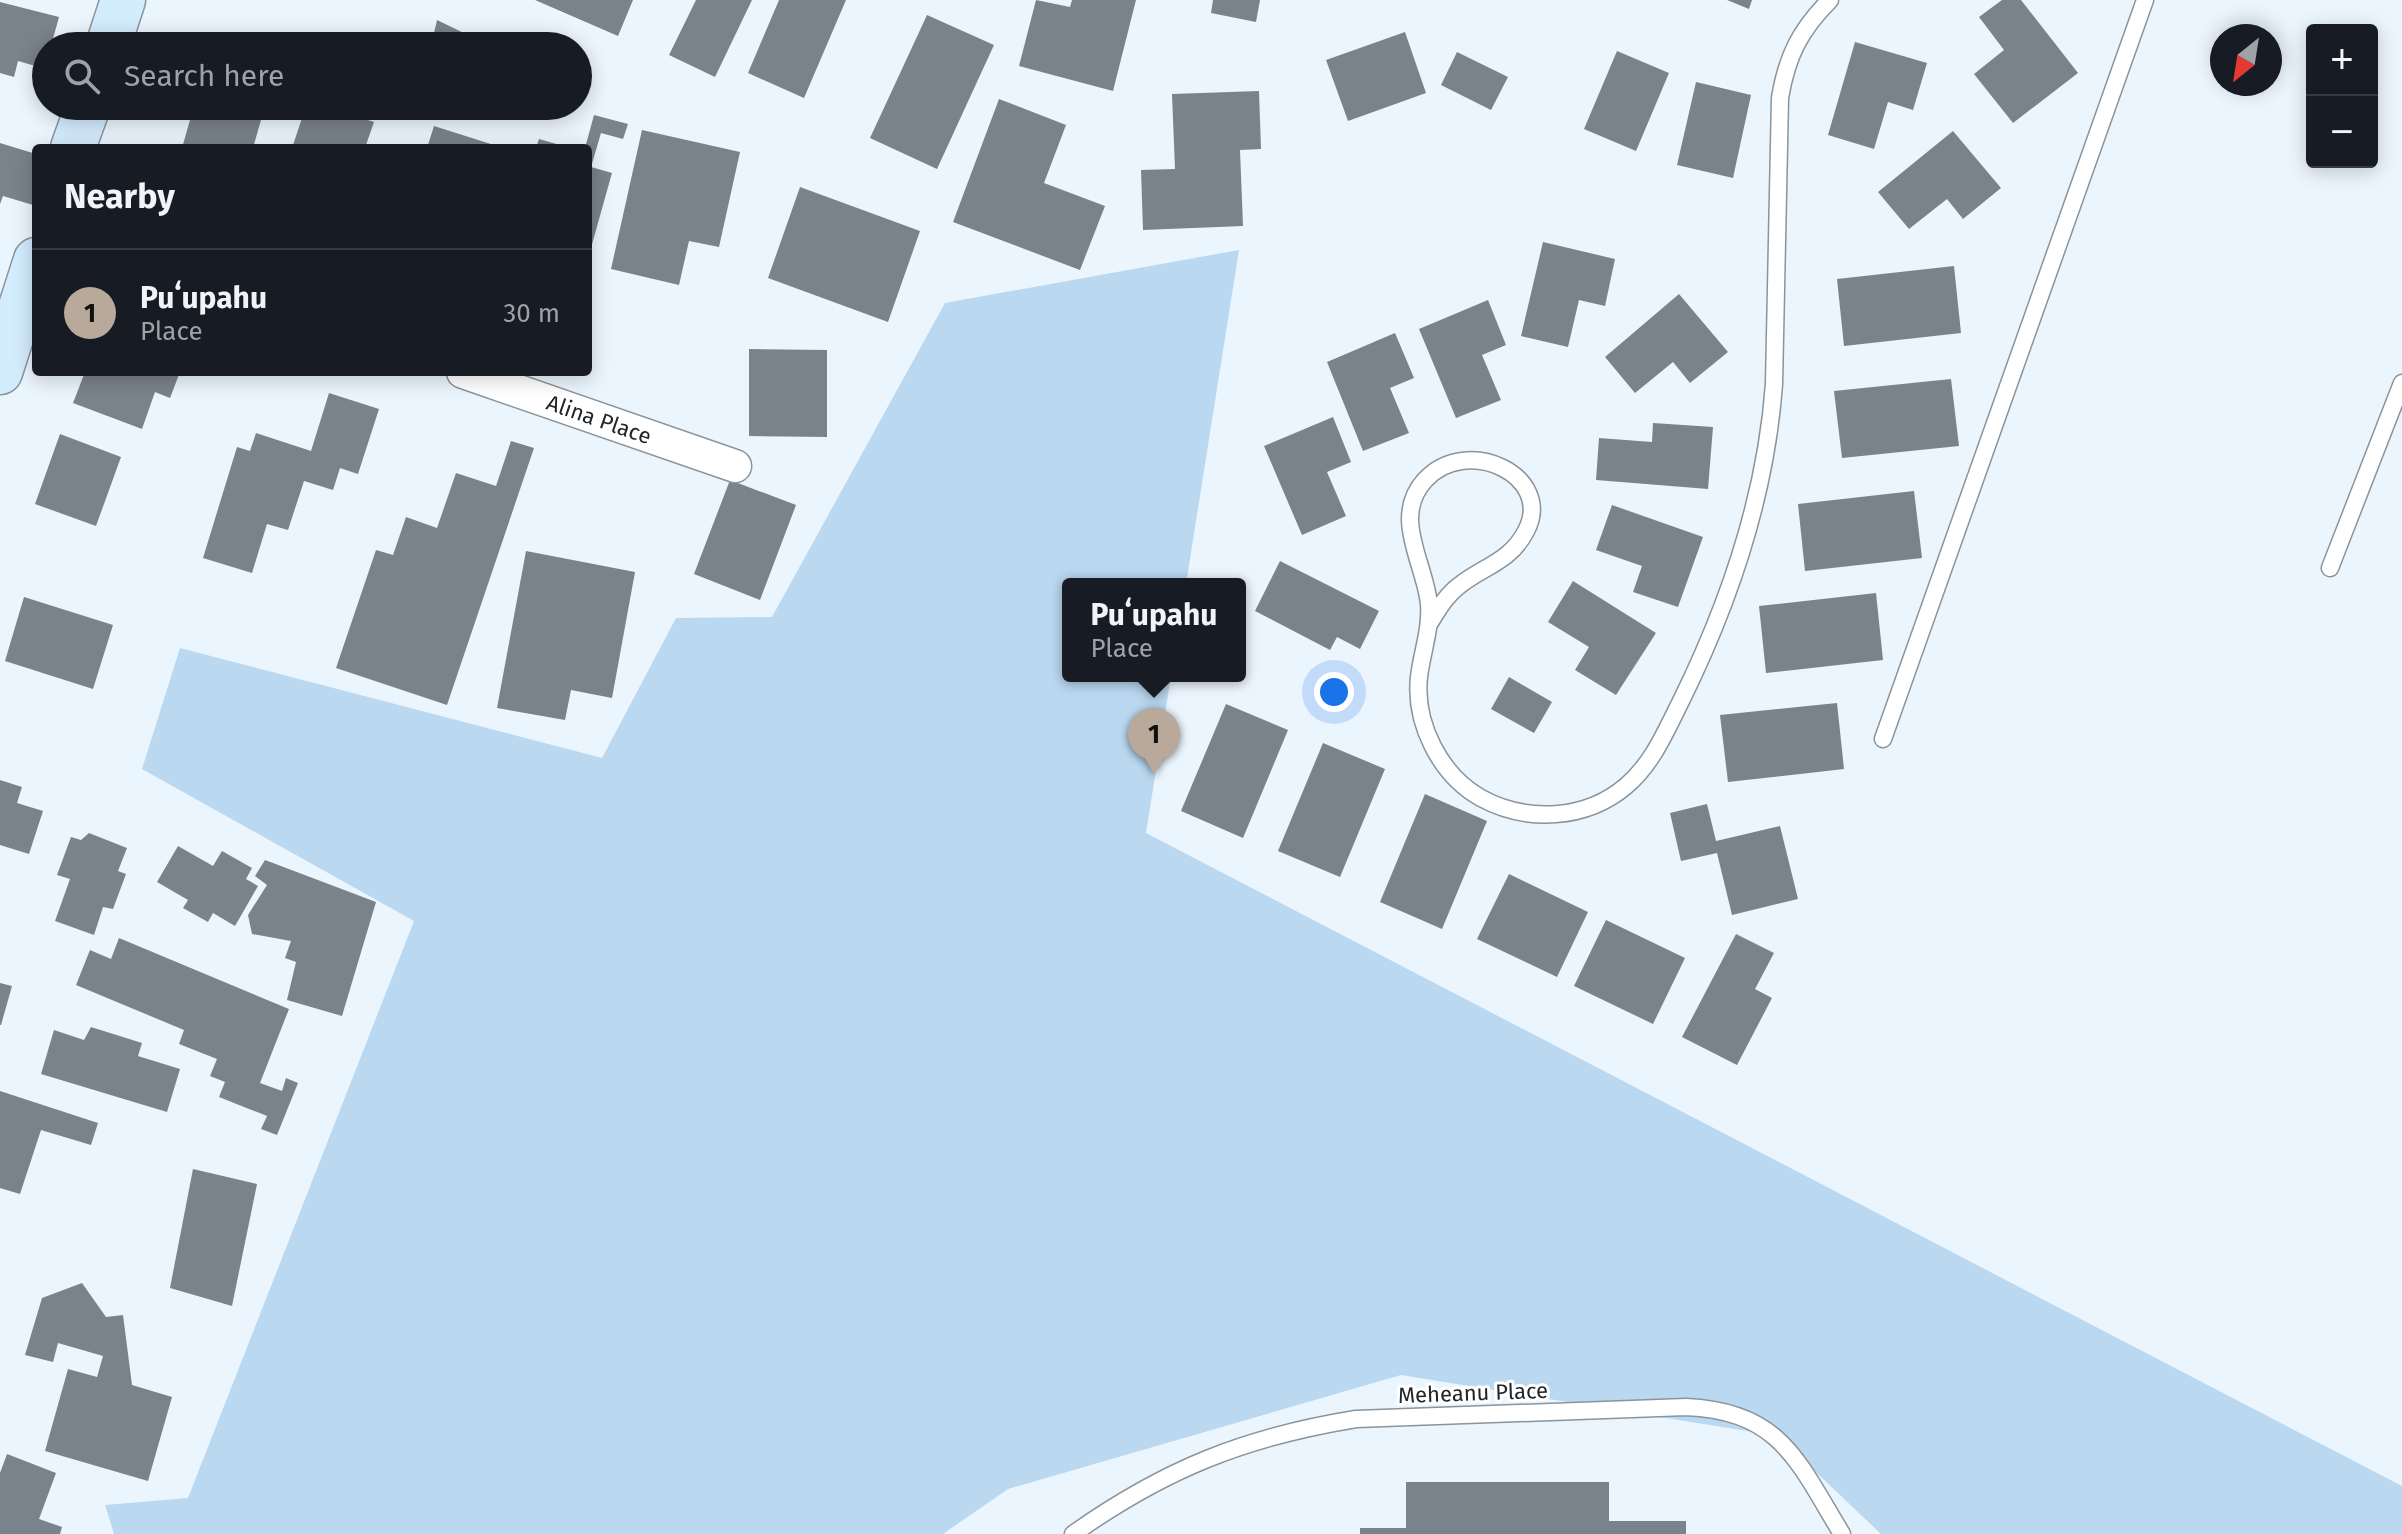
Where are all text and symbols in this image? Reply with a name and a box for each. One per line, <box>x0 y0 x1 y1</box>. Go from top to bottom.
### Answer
north arrow <box>2210 24 2282 96</box>
map controls <box>2306 24 2378 168</box>
button: + <box>2306 24 2378 96</box>
search box <box>32 32 592 120</box>
icon: search <box>60 54 104 98</box>
text: Search here <box>124 58 284 94</box>
button: − <box>2306 96 2378 168</box>
text: Nearby <box>64 176 175 217</box>
text: Puʻupahu <box>140 280 267 316</box>
text: 1 <box>84 298 96 329</box>
text: 30 m <box>503 298 560 329</box>
text: Place <box>140 316 203 347</box>
street label: Alina Place <box>543 388 655 450</box>
popup <box>1062 578 1246 682</box>
text: Puʻupahu <box>1090 597 1218 633</box>
text: Place <box>1090 633 1153 664</box>
your location <box>1314 672 1354 712</box>
pin: 1 <box>1128 708 1180 774</box>
street label: Meheanu Place <box>1397 1377 1549 1409</box>

